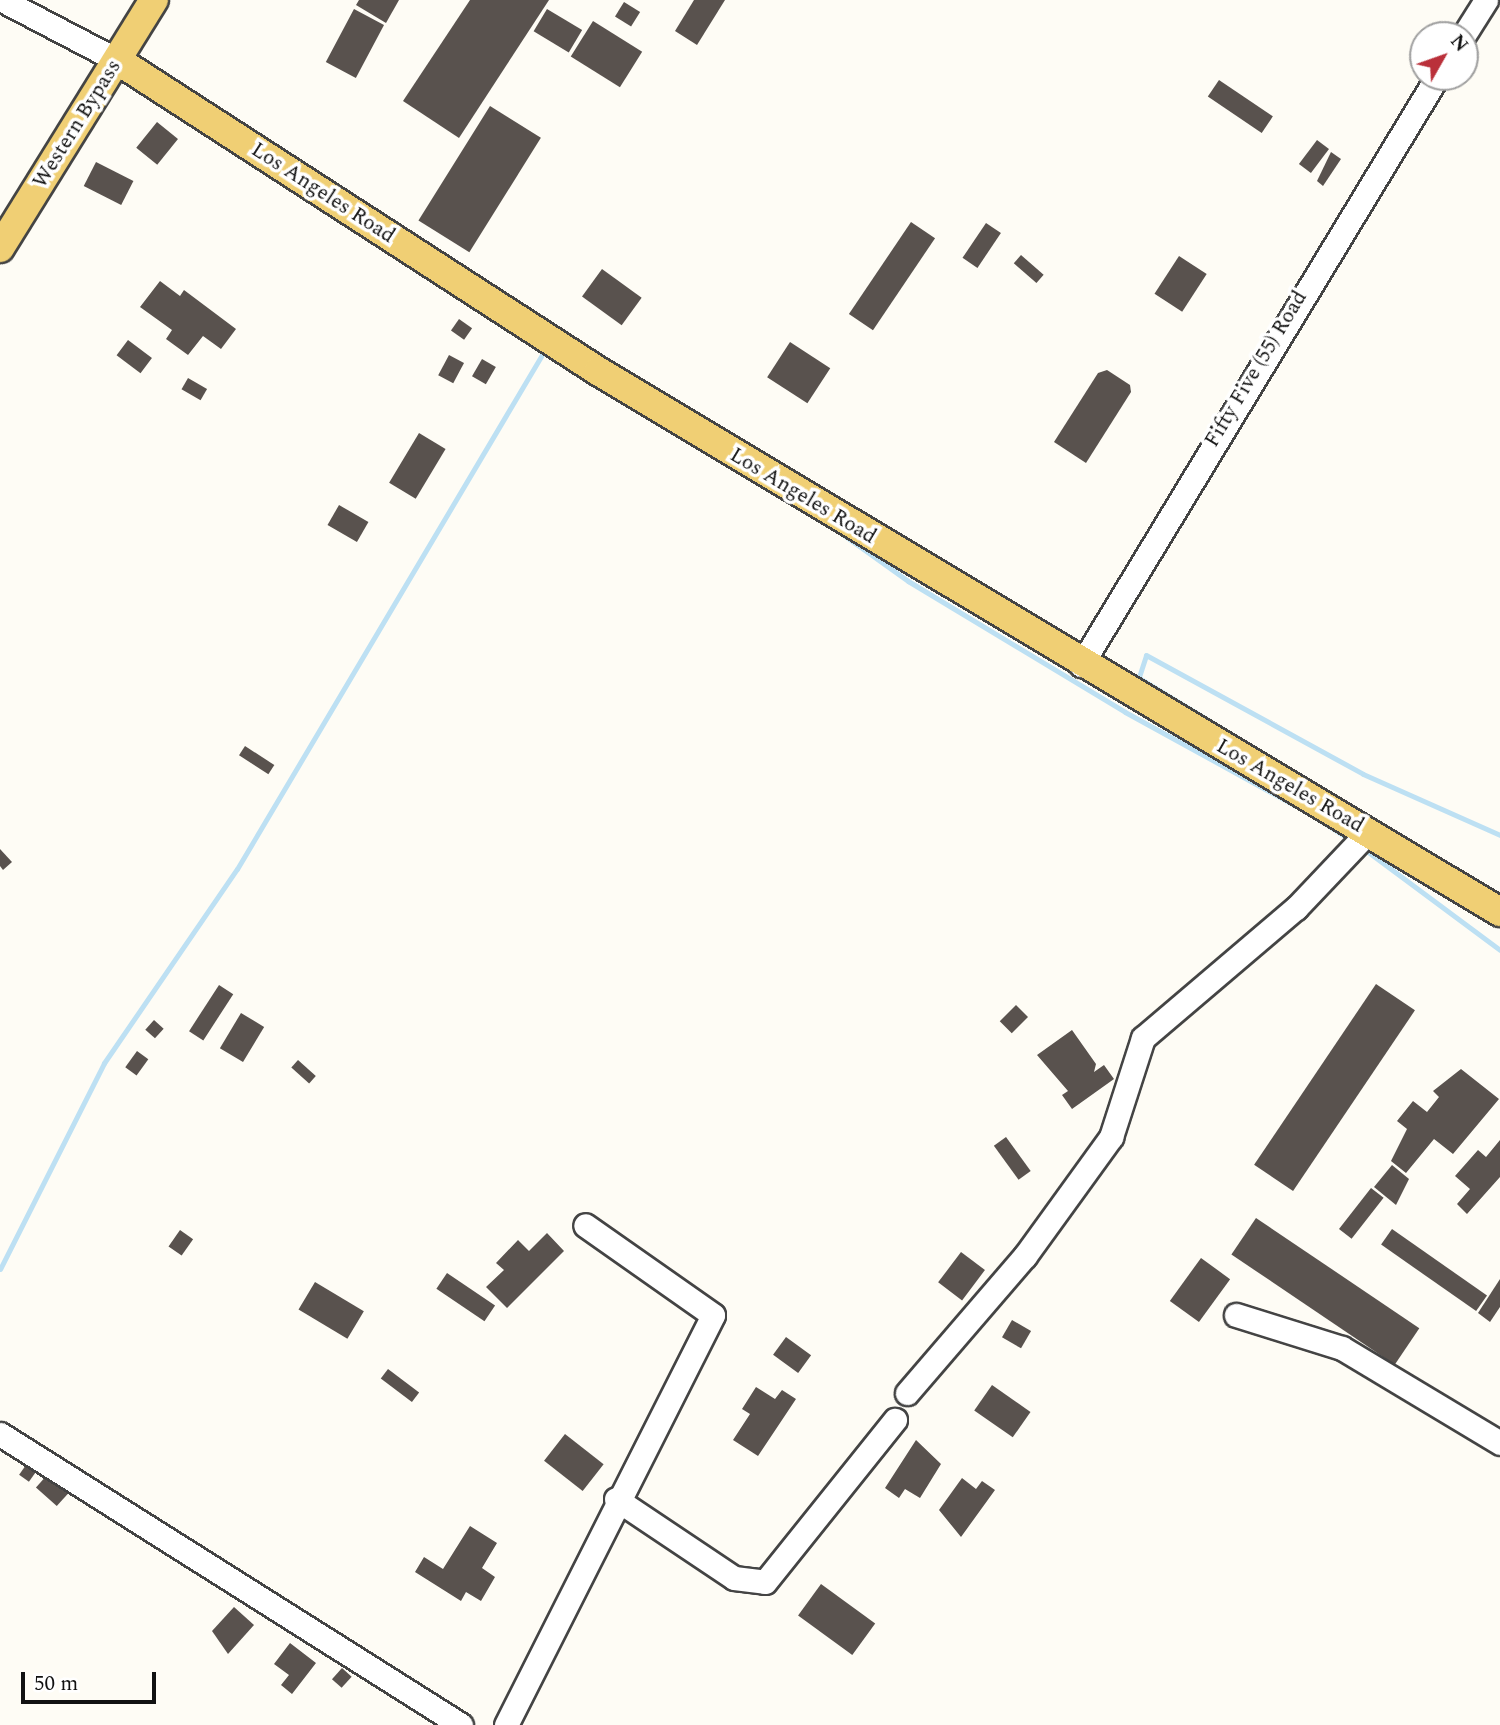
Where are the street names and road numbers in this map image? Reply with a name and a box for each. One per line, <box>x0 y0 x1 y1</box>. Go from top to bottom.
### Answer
street label: Western Bypass <box>27 55 127 193</box>
street label: Los Angeles Road <box>246 137 400 249</box>
street label: Fifty Five (55) Road <box>1199 286 1313 452</box>
street label: Los Angeles Road <box>725 442 881 550</box>
street label: Los Angeles Road <box>1212 734 1368 838</box>

